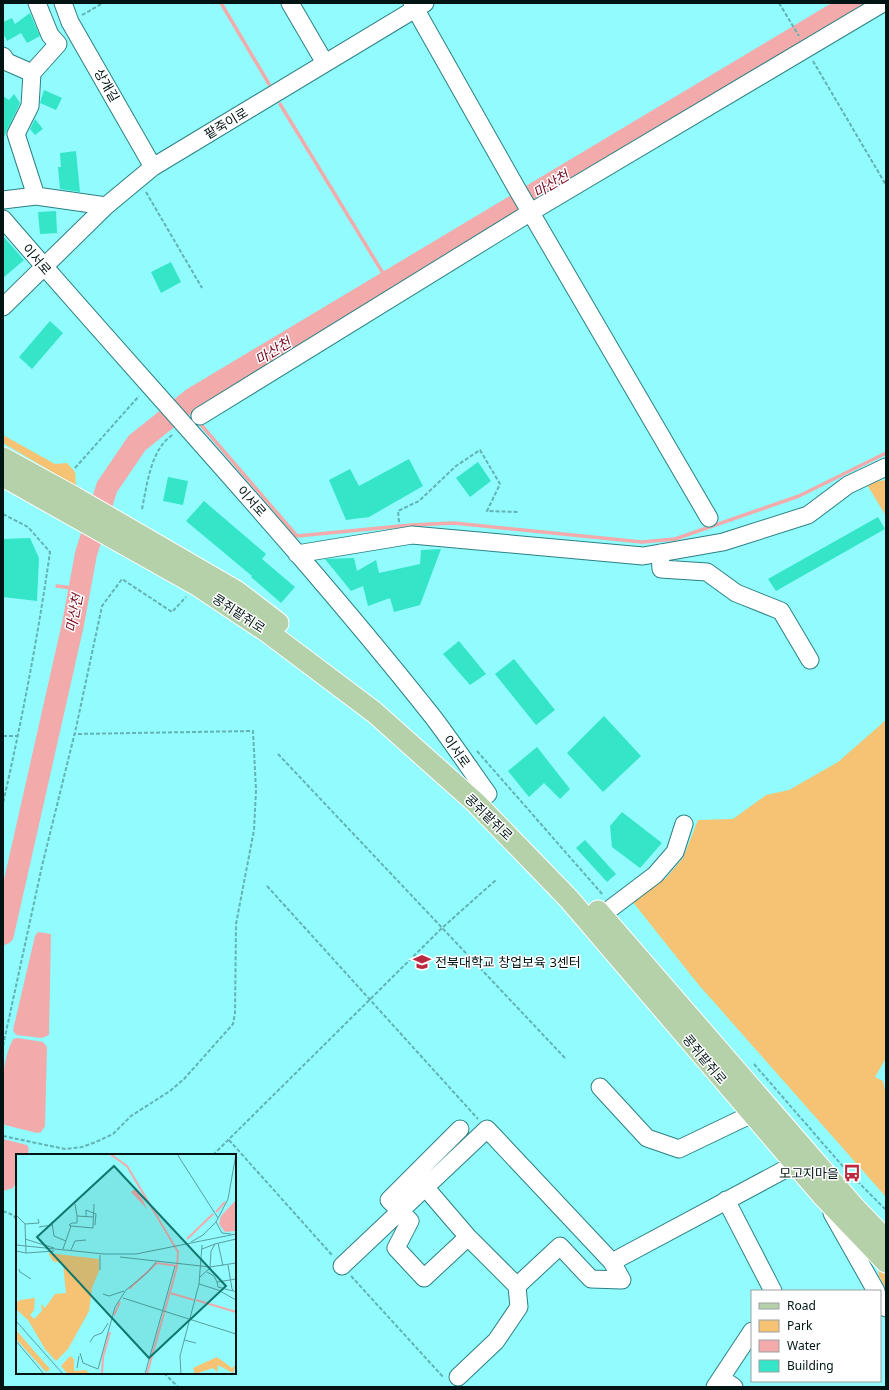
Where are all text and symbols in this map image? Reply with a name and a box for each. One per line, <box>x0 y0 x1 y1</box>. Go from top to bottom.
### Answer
street label: 상개길 <box>90 65 124 105</box>
street label: 팥죽이로 <box>201 103 251 143</box>
water label: 마산천 <box>529 165 573 202</box>
street label: 이서로 <box>18 240 56 278</box>
water label: 마산천 <box>251 332 295 369</box>
street label: 이서로 <box>233 482 271 520</box>
street label: 콩쥐팥쥐로 <box>209 589 269 637</box>
water label: 마산천 <box>60 591 87 634</box>
street label: 이서로 <box>439 731 475 771</box>
street label: 콩쥐팥쥐로 <box>461 790 517 844</box>
school or university icon: 전북대학교 창업보육 3센터 <box>412 952 432 972</box>
place label: 전북대학교 창업보육 3센터 <box>435 953 581 971</box>
street label: 콩쥐팥쥐로 <box>679 1030 731 1088</box>
inset map <box>16 1154 236 1374</box>
bus stop icon: 모고지마을 <box>842 1163 862 1183</box>
place label: 모고지마을 <box>779 1164 839 1182</box>
legend <box>751 1290 881 1382</box>
text: Road <box>787 1297 816 1314</box>
text: Park <box>787 1317 813 1334</box>
text: Water <box>787 1337 821 1354</box>
text: Building <box>787 1357 834 1374</box>

